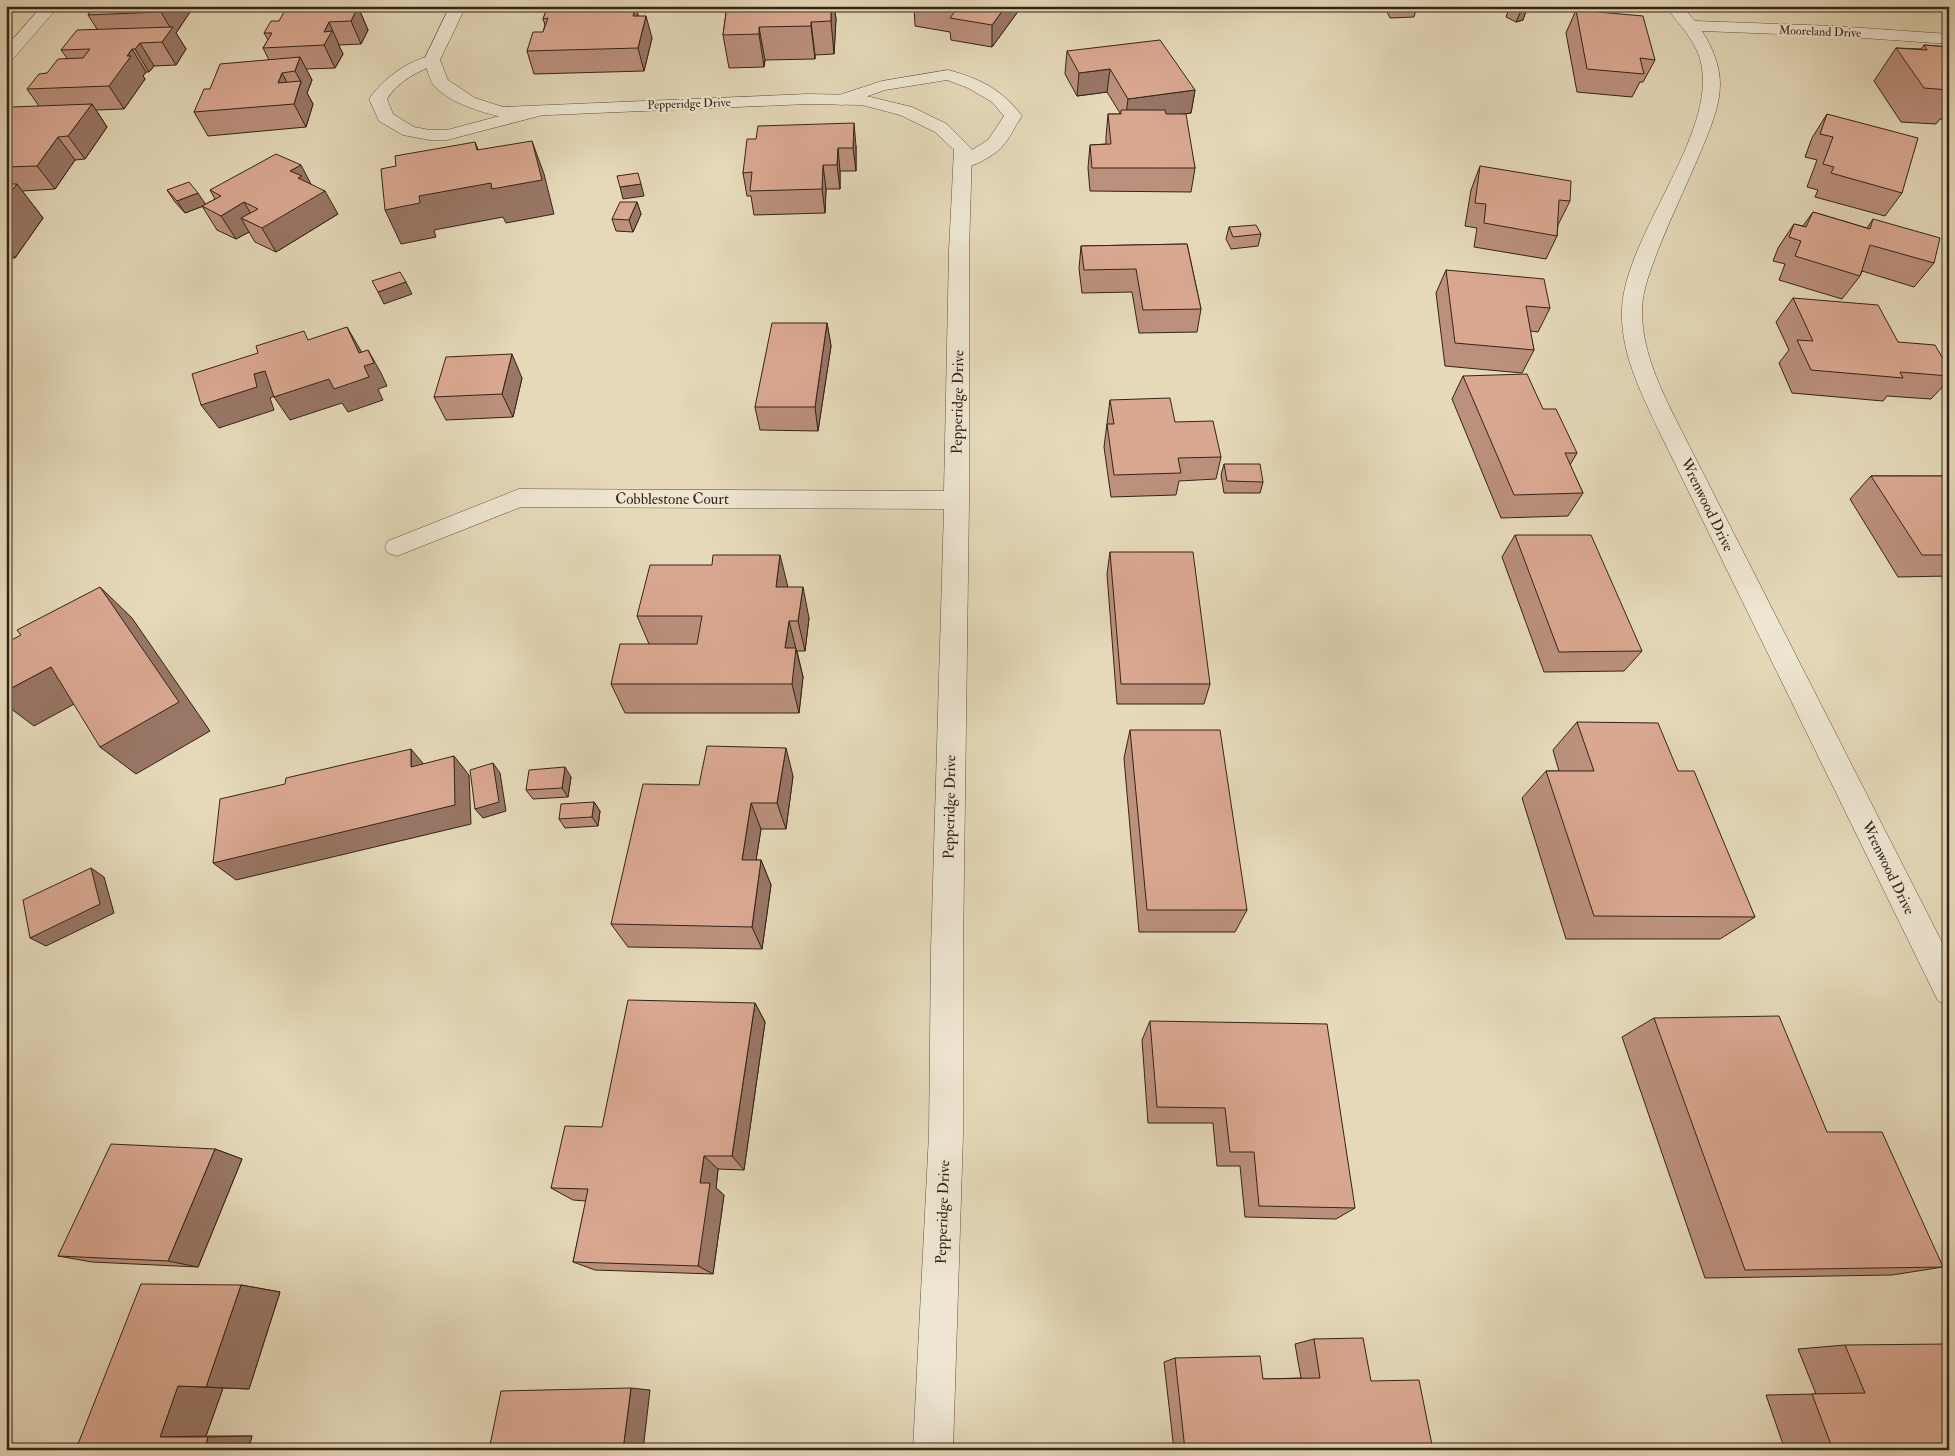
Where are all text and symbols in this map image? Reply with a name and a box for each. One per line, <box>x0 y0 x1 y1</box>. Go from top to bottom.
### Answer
street label: Mooreland Drive <box>1779 23 1861 41</box>
street label: Pepperidge Drive <box>647 95 731 113</box>
street label: Pepperidge Drive <box>948 350 969 454</box>
street label: Wrenwood Drive <box>1676 454 1738 555</box>
street label: Cobblestone Court <box>615 490 729 509</box>
street label: Pepperidge Drive <box>940 755 961 859</box>
street label: Wrenwood Drive <box>1857 817 1919 918</box>
street label: Pepperidge Drive <box>932 1160 955 1264</box>

